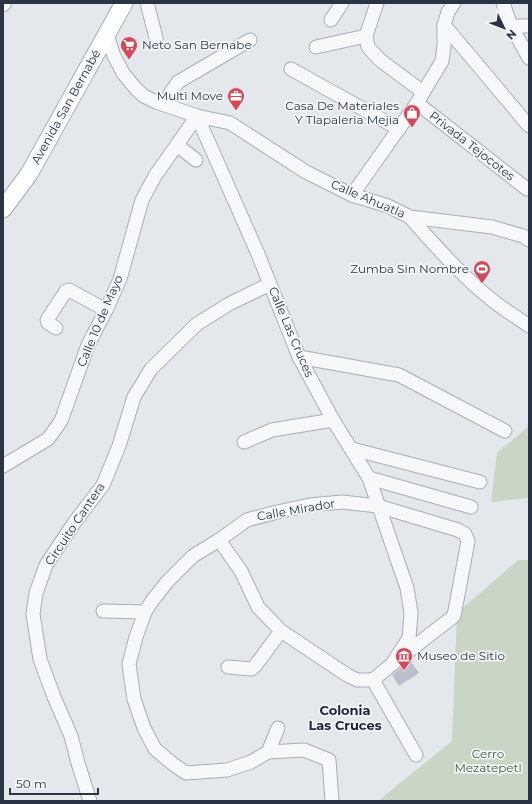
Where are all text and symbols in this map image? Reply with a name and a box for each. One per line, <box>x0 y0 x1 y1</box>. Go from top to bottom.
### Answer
north arrow <box>484 8 524 48</box>
text: N <box>503 27 519 43</box>
supermarket icon: Neto San Bernabe <box>119 35 139 60</box>
place label: Neto San Bernabe <box>142 37 252 52</box>
street label: Avenida San Bernabé <box>28 47 103 167</box>
office icon: Multi Move <box>226 86 246 111</box>
place label: Multi Move <box>157 88 223 103</box>
place label: Casa De Materiales Y Tlapaleria Mejia <box>285 98 399 127</box>
shop icon: Casa De Materiales Y Tlapaleria Mejia <box>402 103 422 128</box>
street label: Privada Tejocotes <box>427 108 518 184</box>
street label: Calle Ahuatla <box>329 176 408 221</box>
sports icon: Zumba Sin Nombre <box>472 259 492 284</box>
place label: Zumba Sin Nombre <box>350 261 469 276</box>
street label: Calle 10 de Mayo <box>73 273 126 369</box>
street label: Calle Las Cruces <box>266 284 317 379</box>
street label: Circuito Cantera <box>41 479 108 568</box>
street label: Calle Mirador <box>256 495 336 524</box>
museum icon: Museo de Sitio <box>394 646 414 671</box>
place label: Museo de Sitio <box>417 648 505 663</box>
district label: Colonia Las Cruces <box>308 702 382 733</box>
park label: Cerro Mezatepetl <box>454 746 522 775</box>
scale bar <box>10 770 98 796</box>
text: 50 m <box>16 776 47 791</box>

